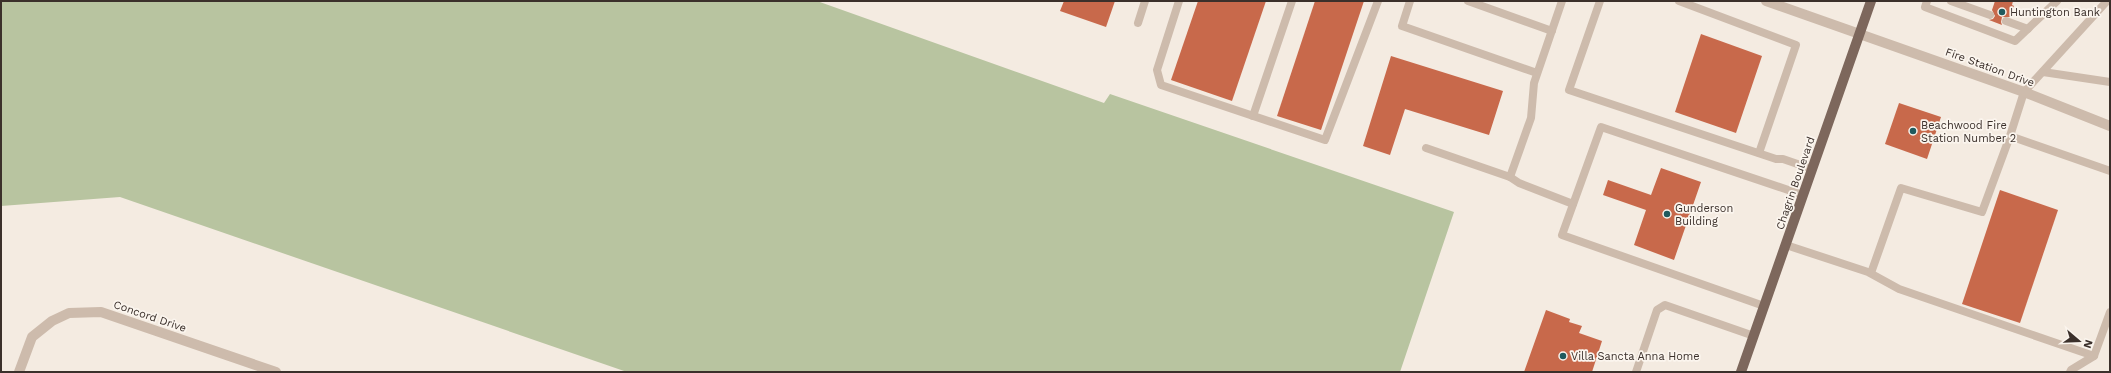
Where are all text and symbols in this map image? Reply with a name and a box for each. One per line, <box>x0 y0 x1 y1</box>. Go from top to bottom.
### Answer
place label: Huntington Bank <box>2010 6 2100 19</box>
marker: Huntington Bank <box>1997 7 2007 17</box>
street label: Fire Station Drive <box>1944 45 2036 90</box>
place label: Beachwood Fire Station Number 2 <box>1921 119 2016 145</box>
marker: Beachwood Fire Station Number 2 <box>1908 126 1918 136</box>
street label: Chagrin Boulevard <box>1773 135 1818 231</box>
place label: Gunderson Building <box>1675 202 1733 228</box>
marker: Gunderson Building <box>1662 209 1672 219</box>
street label: Concord Drive <box>112 298 188 335</box>
north arrow <box>2059 321 2099 361</box>
text: N <box>2081 338 2095 350</box>
place label: Villa Sancta Anna Home <box>1571 350 1700 363</box>
marker: Villa Sancta Anna Home <box>1558 351 1568 361</box>

